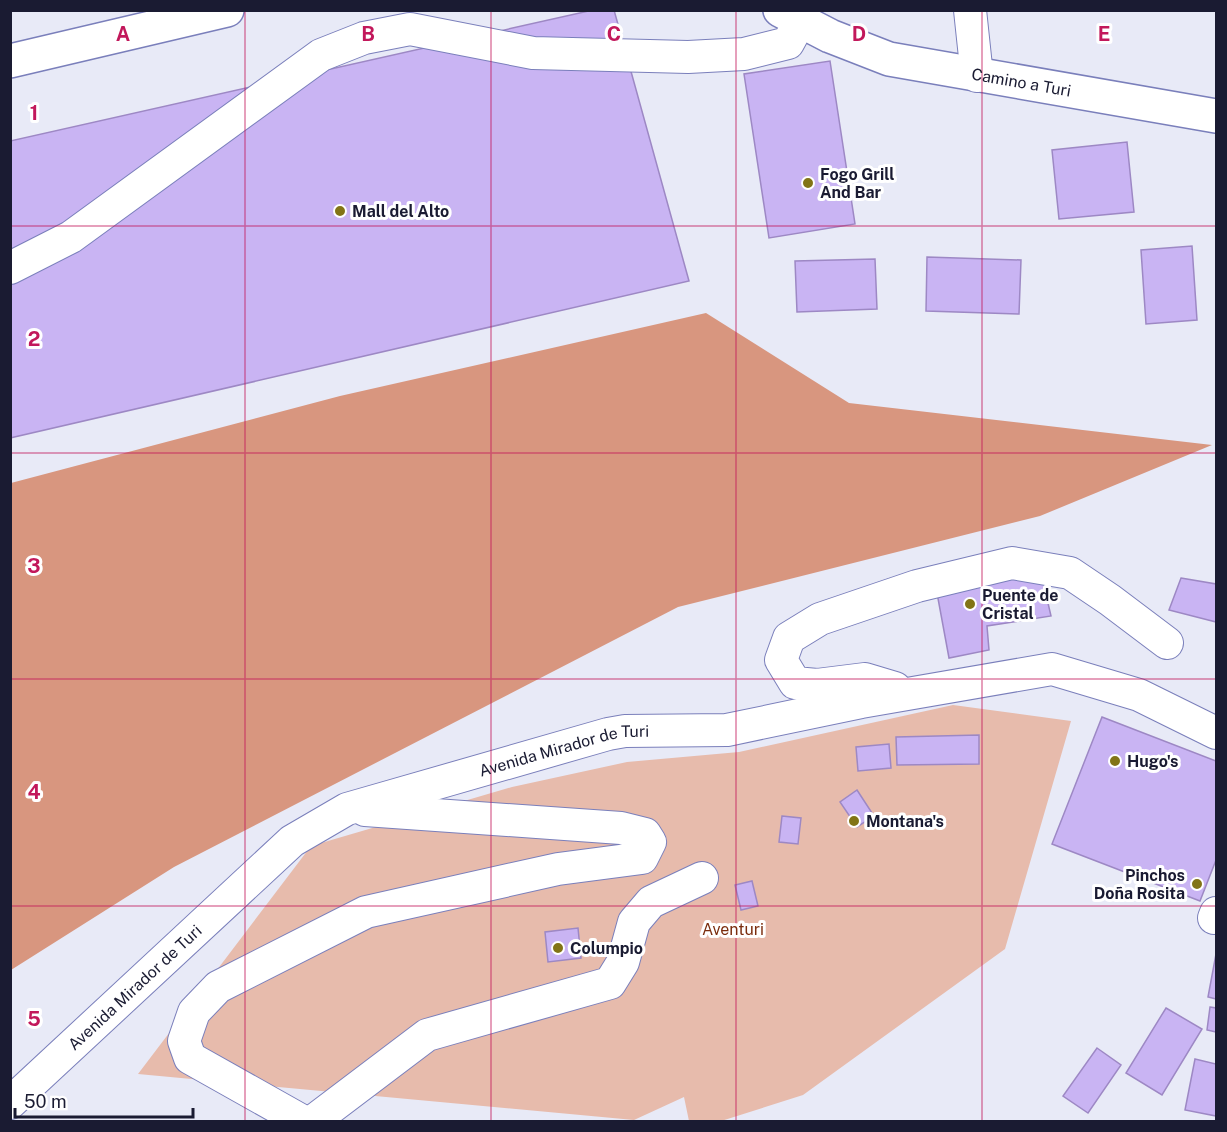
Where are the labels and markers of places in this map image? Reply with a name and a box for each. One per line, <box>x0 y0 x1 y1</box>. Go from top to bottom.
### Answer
place label: Fogo Grill And Bar <box>820 165 895 202</box>
marker: Fogo Grill And Bar <box>801 176 815 190</box>
place label: Mall del Alto <box>352 202 449 221</box>
marker: Mall del Alto <box>333 204 347 218</box>
place label: Puente de Cristal <box>982 586 1058 623</box>
marker: Puente de Cristal <box>963 597 977 611</box>
place label: Hugo's <box>1127 752 1179 771</box>
marker: Hugo's <box>1108 754 1122 768</box>
place label: Montana's <box>866 812 944 831</box>
marker: Montana's <box>847 814 861 828</box>
place label: Pinchos Doña Rosita <box>1094 866 1185 903</box>
marker: Pinchos Doña Rosita <box>1190 877 1204 891</box>
place label: Columpio <box>570 939 643 958</box>
marker: Columpio <box>551 941 565 955</box>

